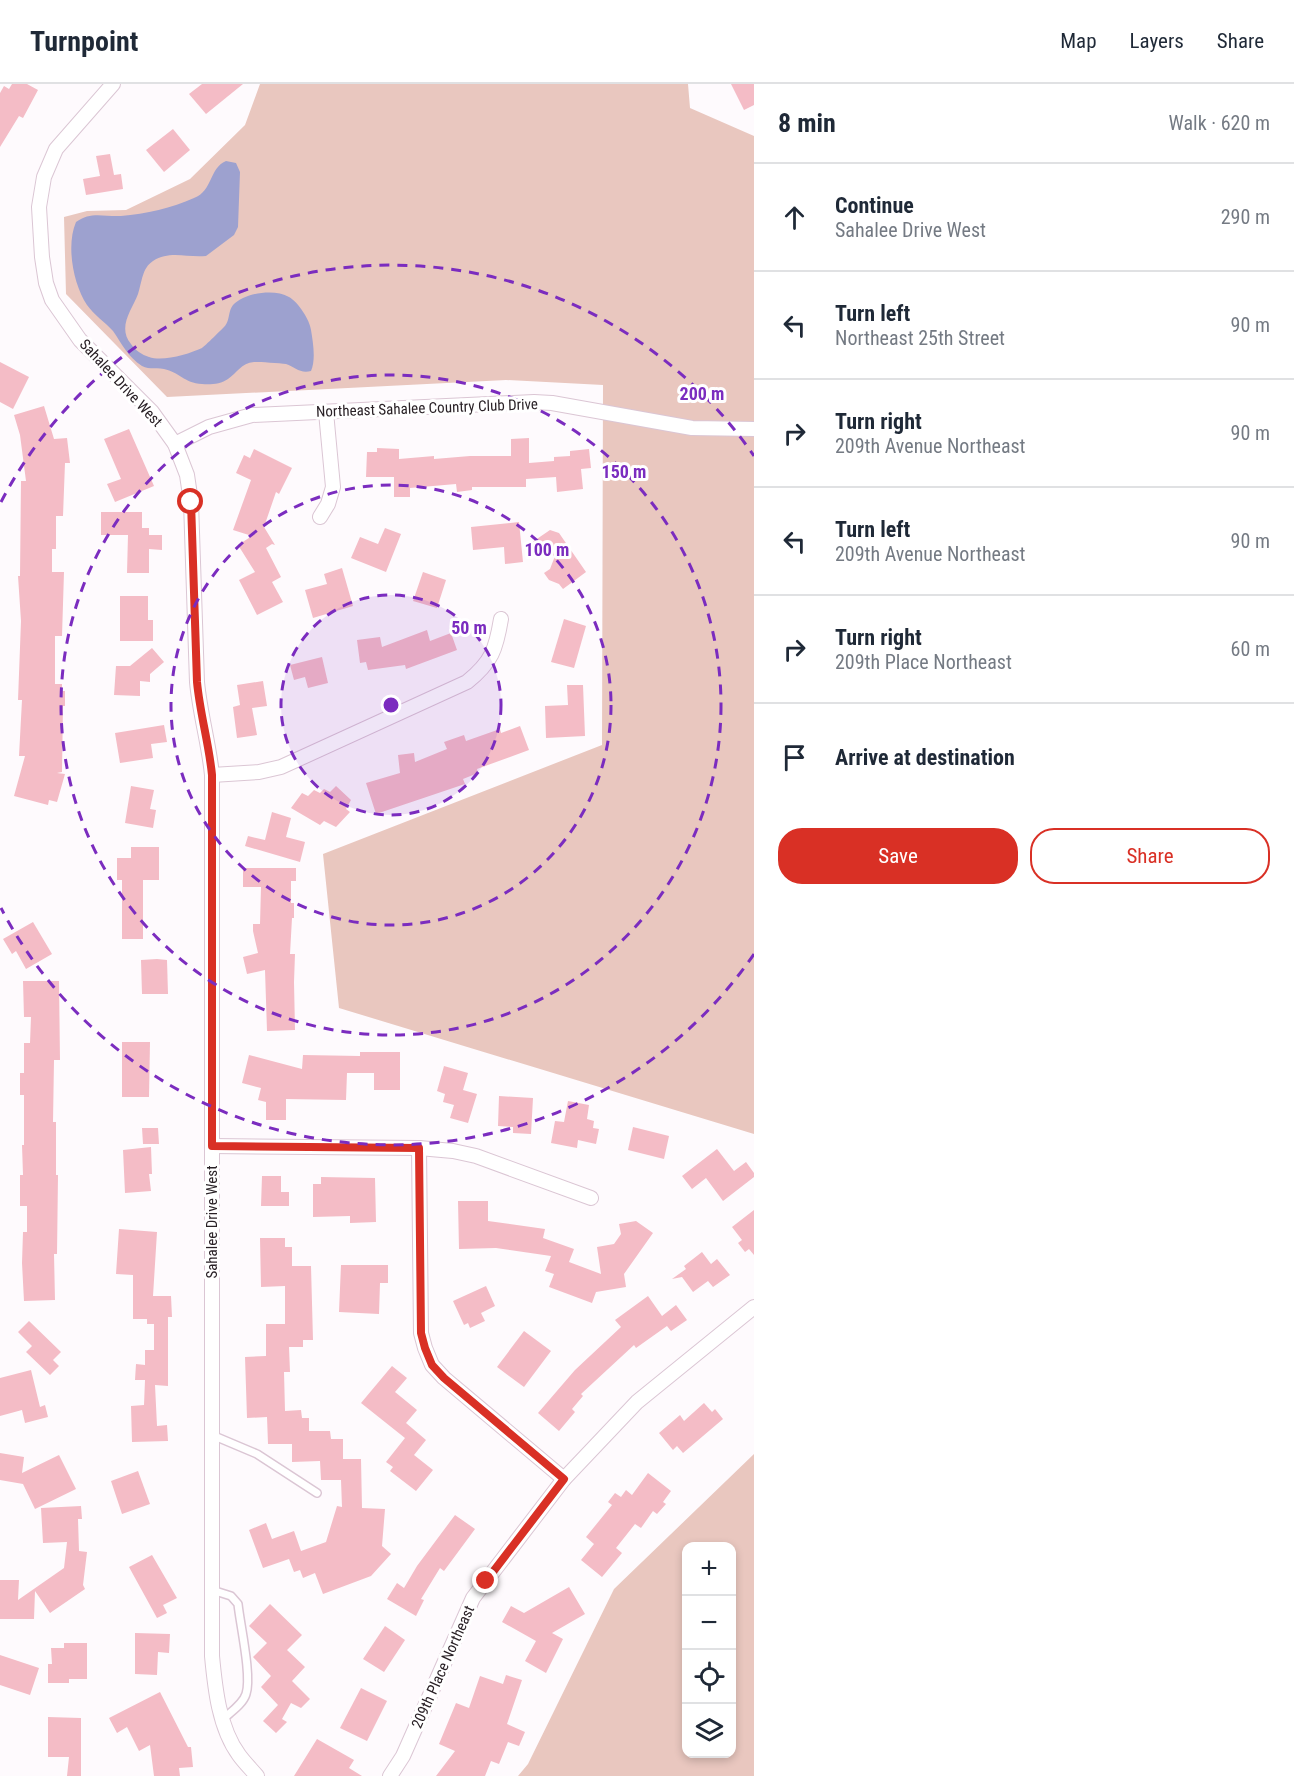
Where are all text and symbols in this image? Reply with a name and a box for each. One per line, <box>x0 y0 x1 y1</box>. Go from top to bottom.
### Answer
text: Turnpoint <box>30 25 138 58</box>
text: Map <box>1060 29 1097 53</box>
text: Layers <box>1130 29 1184 53</box>
text: Share <box>1217 29 1264 53</box>
text: 8 min <box>778 108 836 138</box>
text: Walk · 620 m <box>1169 111 1270 135</box>
text: Continue <box>835 193 914 218</box>
icon: ahead <box>778 201 811 234</box>
text: 290 m <box>1221 205 1270 229</box>
text: Sahalee Drive West <box>835 218 986 242</box>
text: Turn left <box>835 301 910 326</box>
icon: left <box>778 309 811 342</box>
text: 90 m <box>1231 313 1270 337</box>
text: Northeast 25th Street <box>835 326 1005 350</box>
street label: Sahalee Drive West <box>76 335 166 431</box>
text: 200 m <box>680 383 724 404</box>
street label: Northeast Sahalee Country Club Drive <box>316 395 538 421</box>
text: Turn right <box>835 409 922 434</box>
icon: right <box>778 417 811 450</box>
text: 90 m <box>1231 421 1270 445</box>
text: 209th Avenue Northeast <box>835 434 1026 458</box>
text: 150 m <box>602 461 646 482</box>
route start <box>177 488 203 514</box>
text: Turn left <box>835 517 910 542</box>
icon: left <box>778 525 811 558</box>
text: 90 m <box>1231 529 1270 553</box>
text: 100 m <box>525 539 569 560</box>
text: 209th Avenue Northeast <box>835 542 1026 566</box>
text: 50 m <box>451 617 487 638</box>
text: Turn right <box>835 625 922 650</box>
icon: right <box>778 633 811 666</box>
text: 60 m <box>1231 637 1270 661</box>
text: 209th Place Northeast <box>835 650 1012 674</box>
centre of rings <box>381 695 401 715</box>
icon: arrive <box>778 741 811 774</box>
text: Arrive at destination <box>835 745 1015 770</box>
button: Save <box>778 828 1018 884</box>
button: Share <box>1030 828 1270 884</box>
street label: Sahalee Drive West <box>203 1165 221 1279</box>
map controls <box>682 1542 736 1758</box>
button: + <box>682 1542 736 1596</box>
route end <box>472 1567 498 1593</box>
button: − <box>682 1596 736 1650</box>
street label: 209th Place Northeast <box>408 1603 478 1731</box>
button: locate <box>682 1650 736 1704</box>
button: layers <box>682 1704 736 1758</box>

